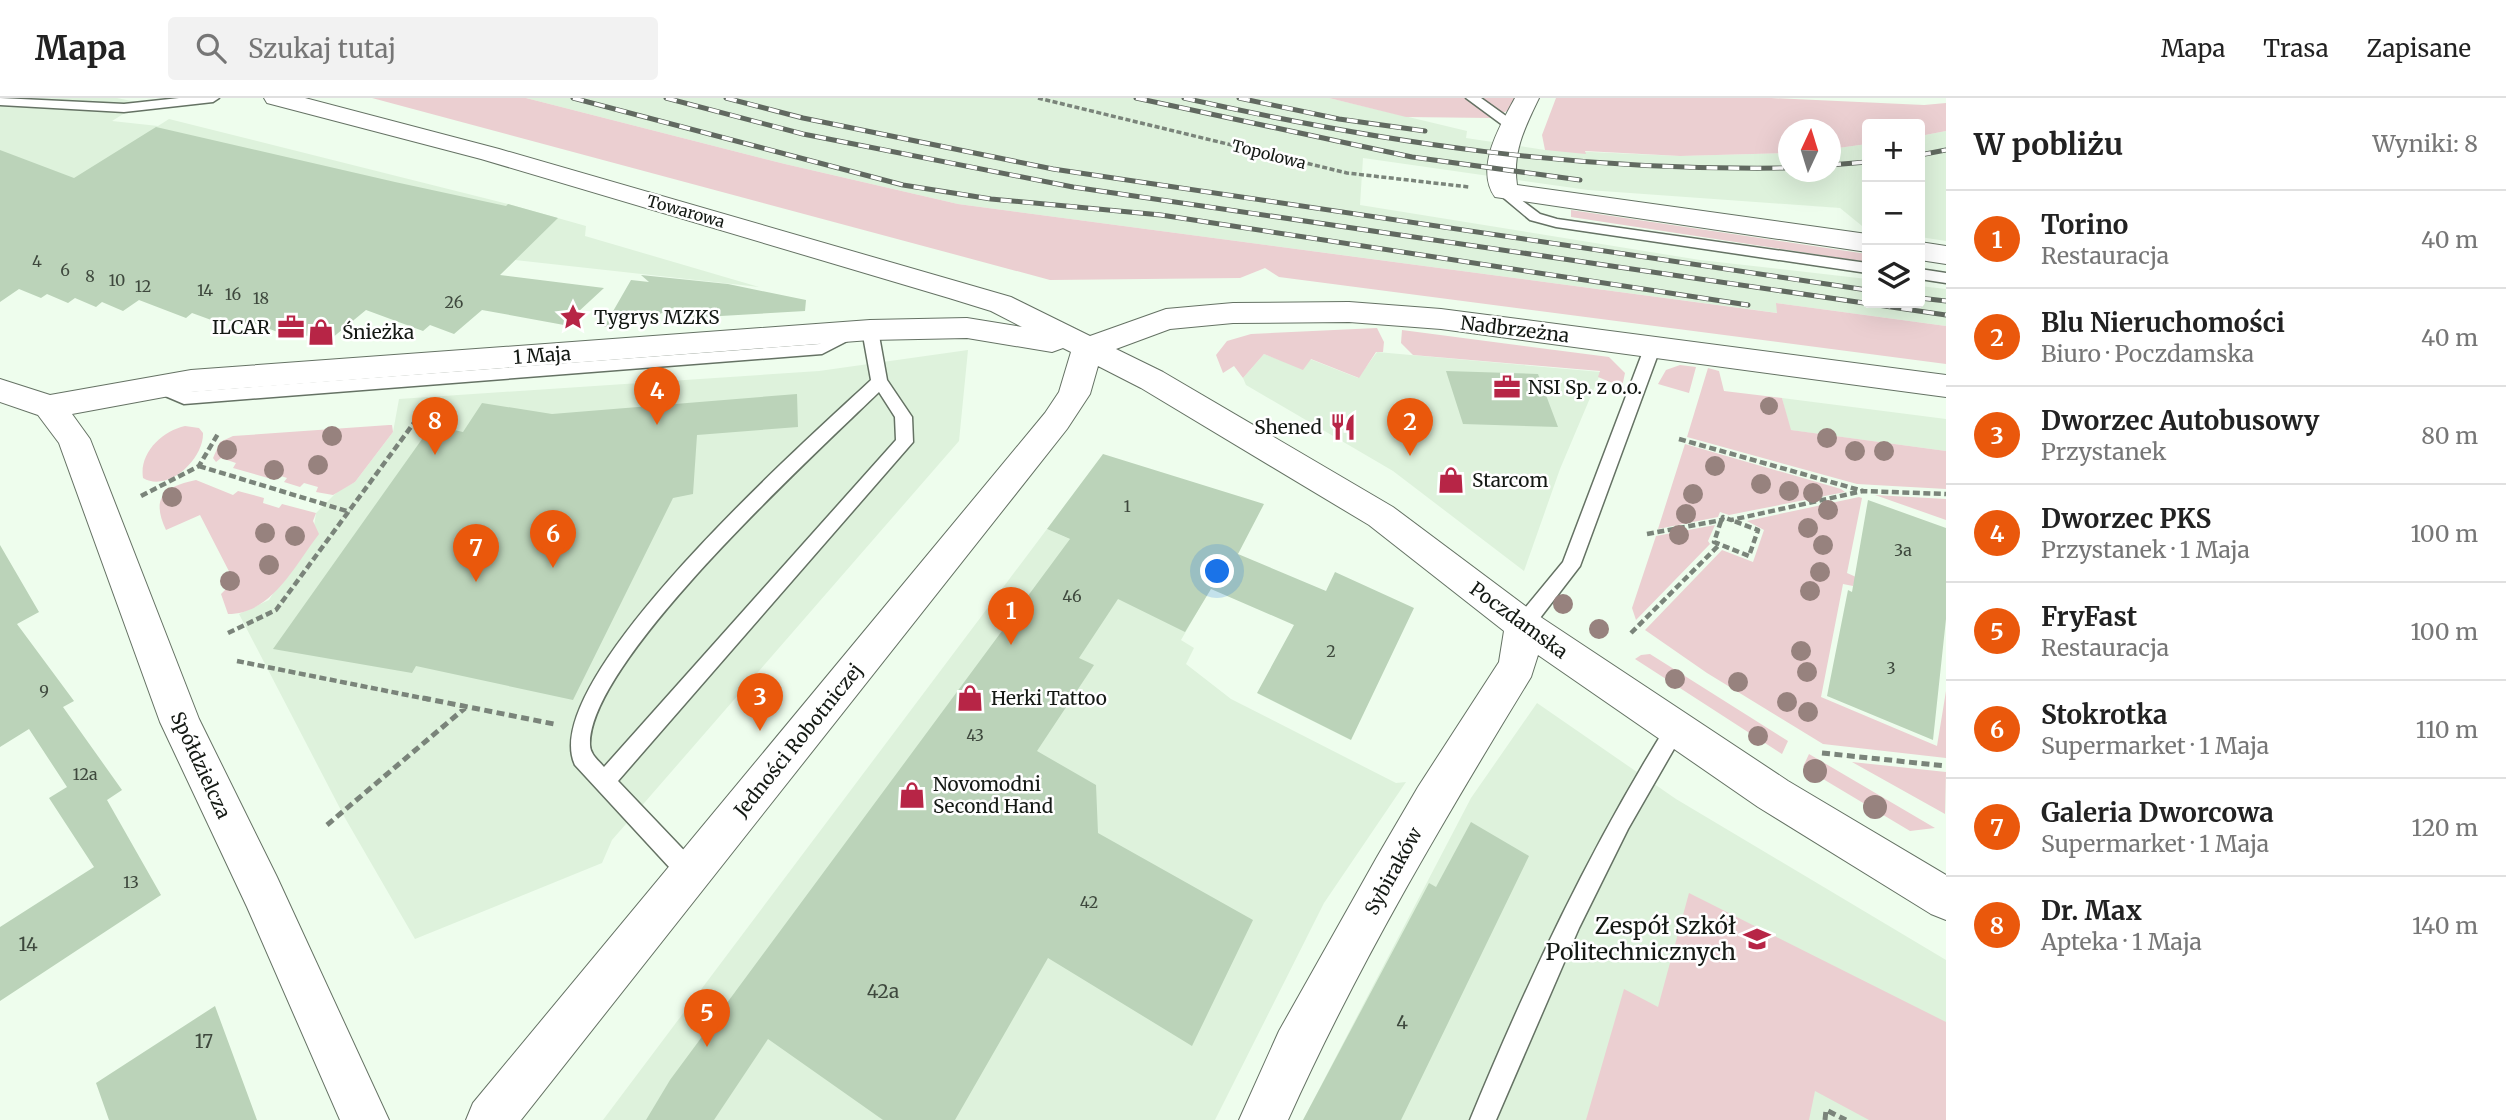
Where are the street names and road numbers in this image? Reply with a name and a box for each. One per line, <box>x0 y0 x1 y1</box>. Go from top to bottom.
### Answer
street label: Topolowa <box>1230 135 1309 173</box>
street label: Towarowa <box>645 190 728 232</box>
street label: Nadbrzeżna <box>1459 310 1571 348</box>
street label: 1 Maja <box>512 341 572 369</box>
street label: Poczdamska <box>1465 576 1573 664</box>
street label: Jedności Robotniczej <box>728 658 867 822</box>
street label: Spółdzielcza <box>166 708 236 822</box>
street label: Sybiraków <box>1359 822 1427 919</box>

